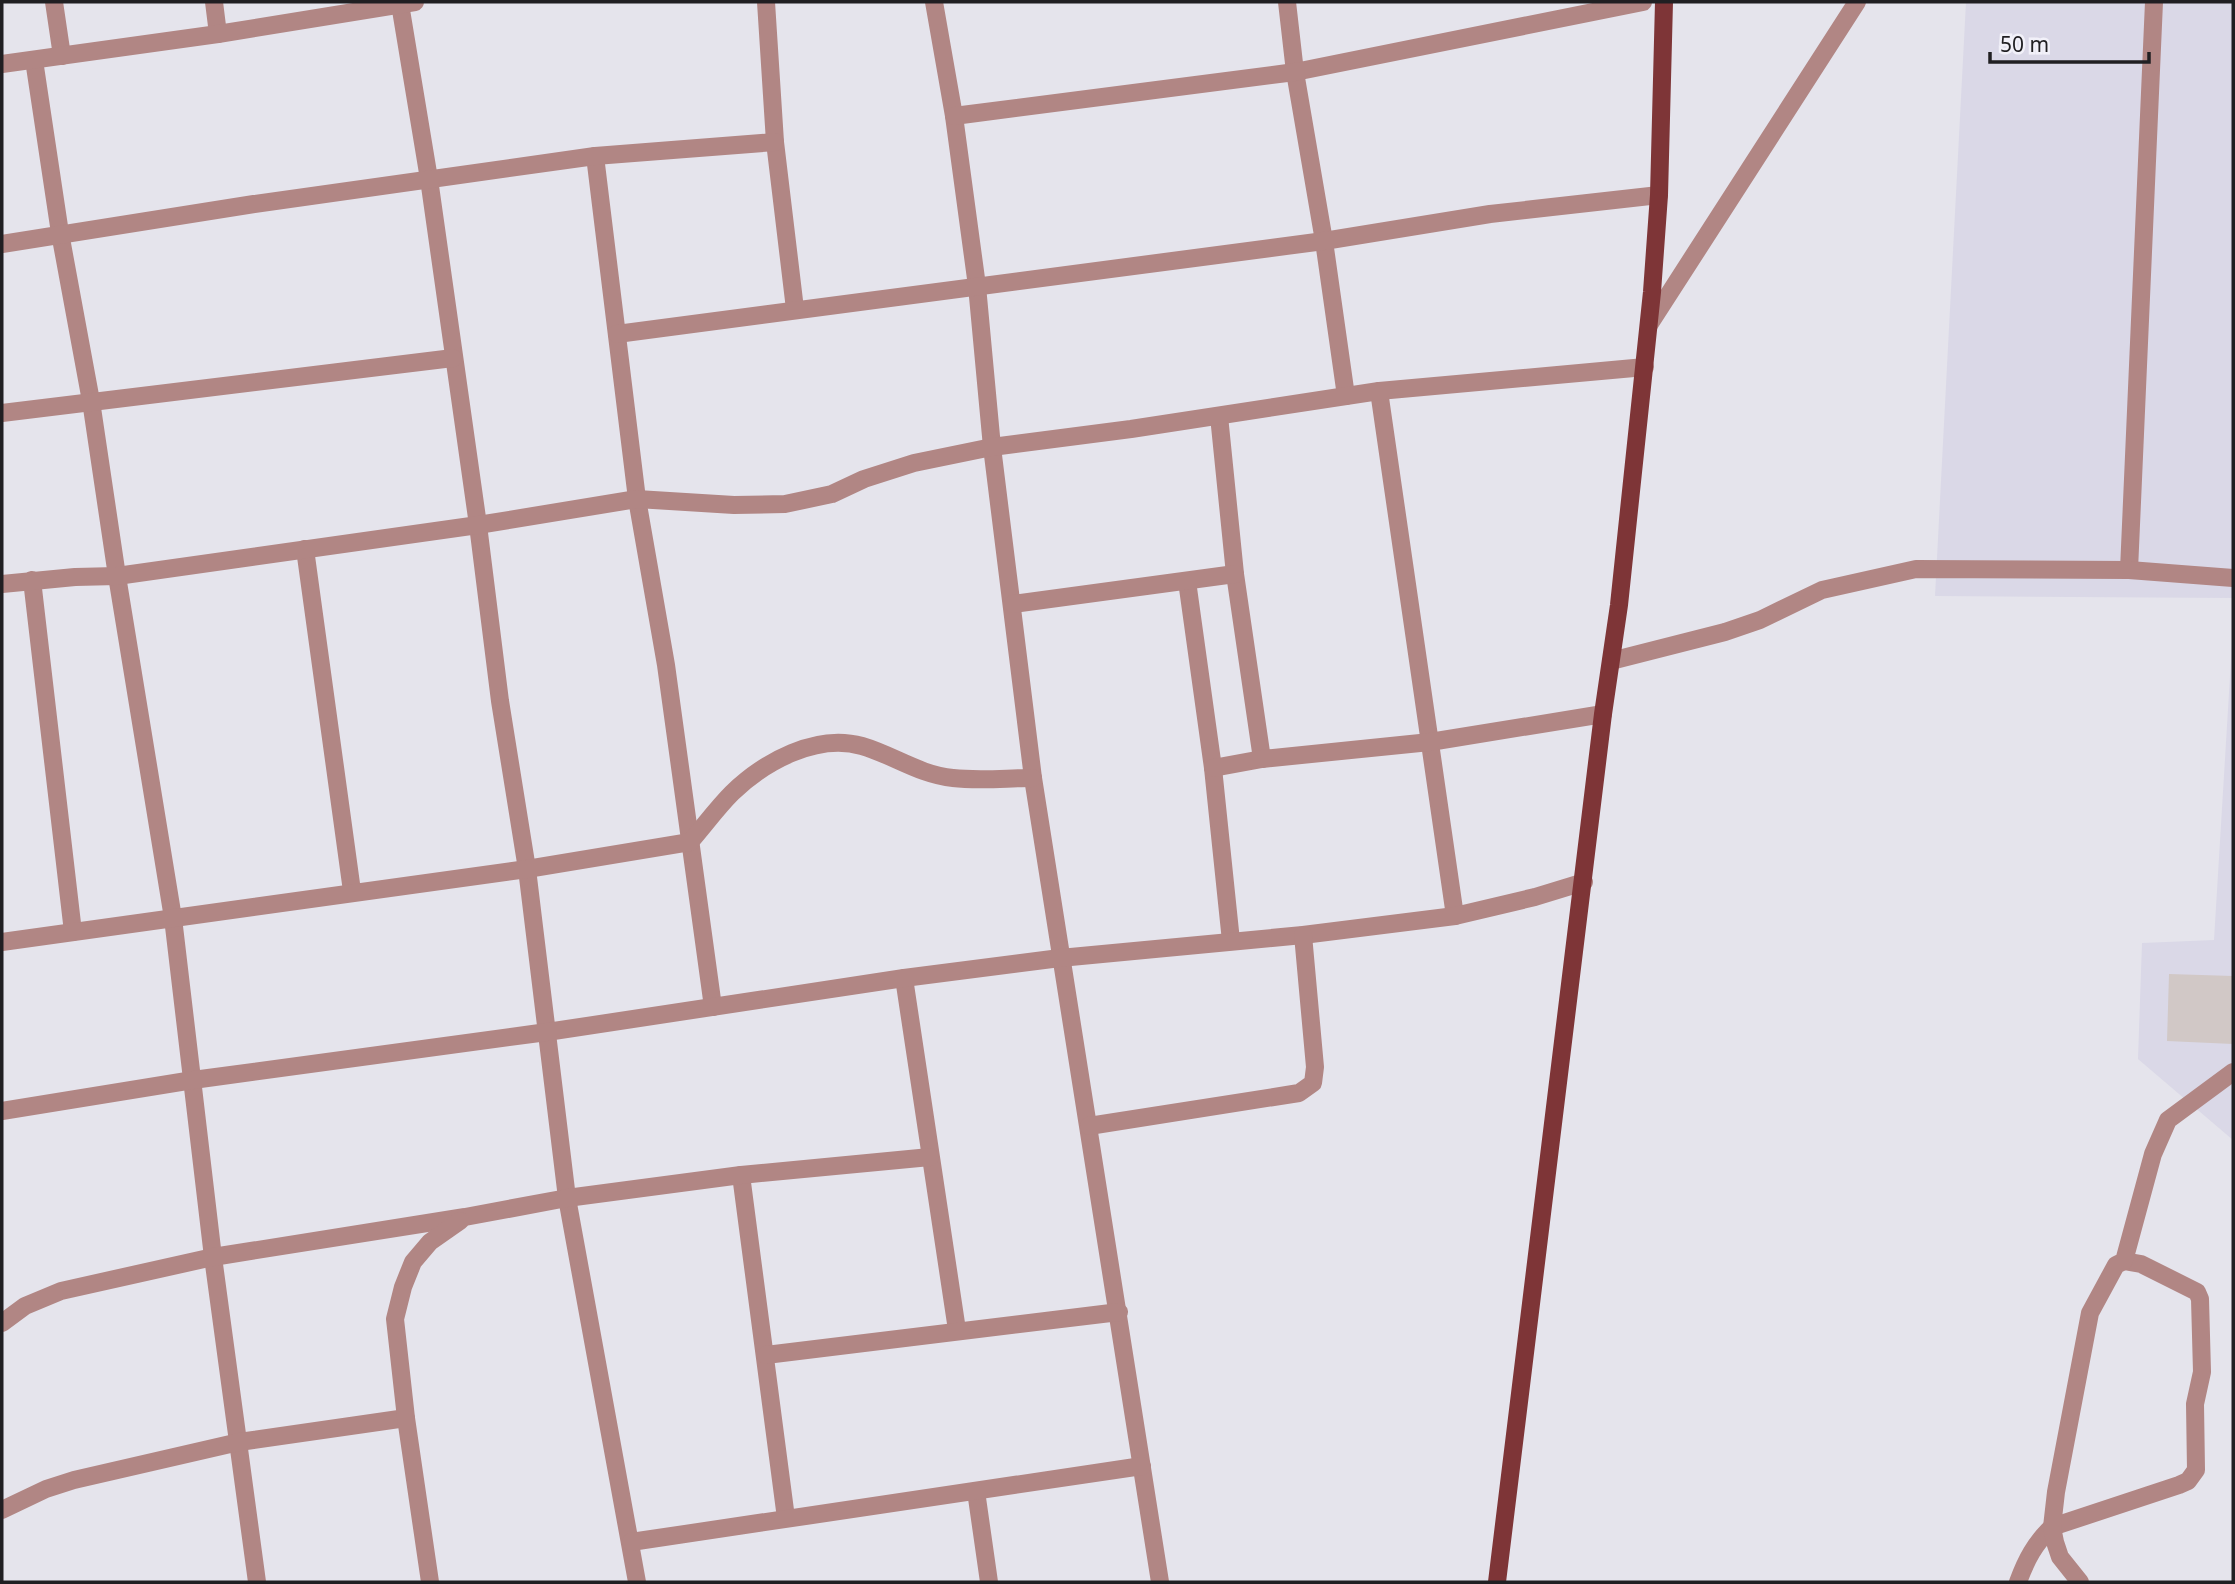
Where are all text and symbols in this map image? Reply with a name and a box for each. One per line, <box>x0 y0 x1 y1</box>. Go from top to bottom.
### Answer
scale bar <box>1990 21 2149 65</box>
text: 50 m <box>2000 30 2049 58</box>

